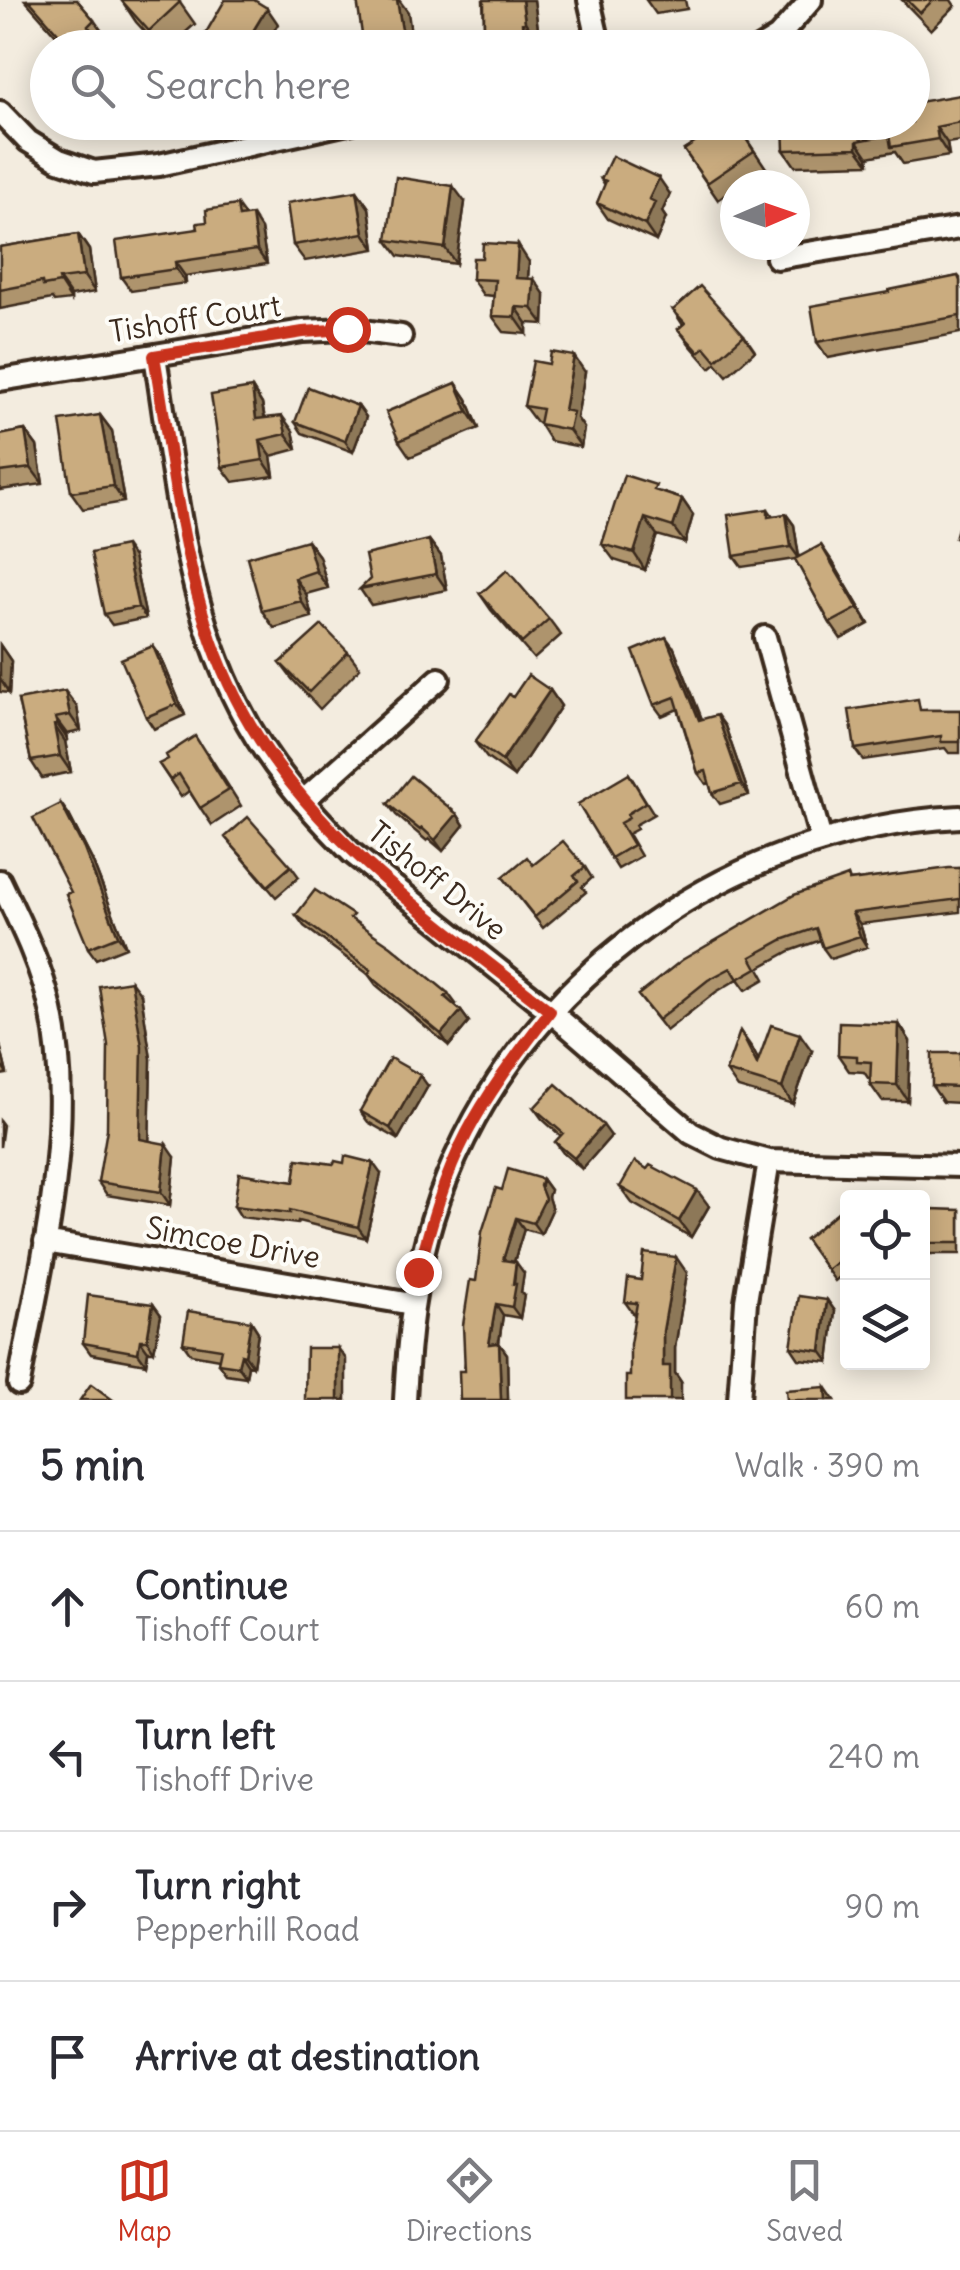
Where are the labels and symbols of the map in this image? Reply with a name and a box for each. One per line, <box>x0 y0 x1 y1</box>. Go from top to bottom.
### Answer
north arrow <box>720 170 810 260</box>
street label: Tishoff Court <box>106 286 283 350</box>
route start <box>325 307 371 353</box>
street label: Tishoff Drive <box>360 813 515 948</box>
street label: Simcoe Drive <box>143 1208 323 1276</box>
route end <box>396 1250 442 1296</box>

